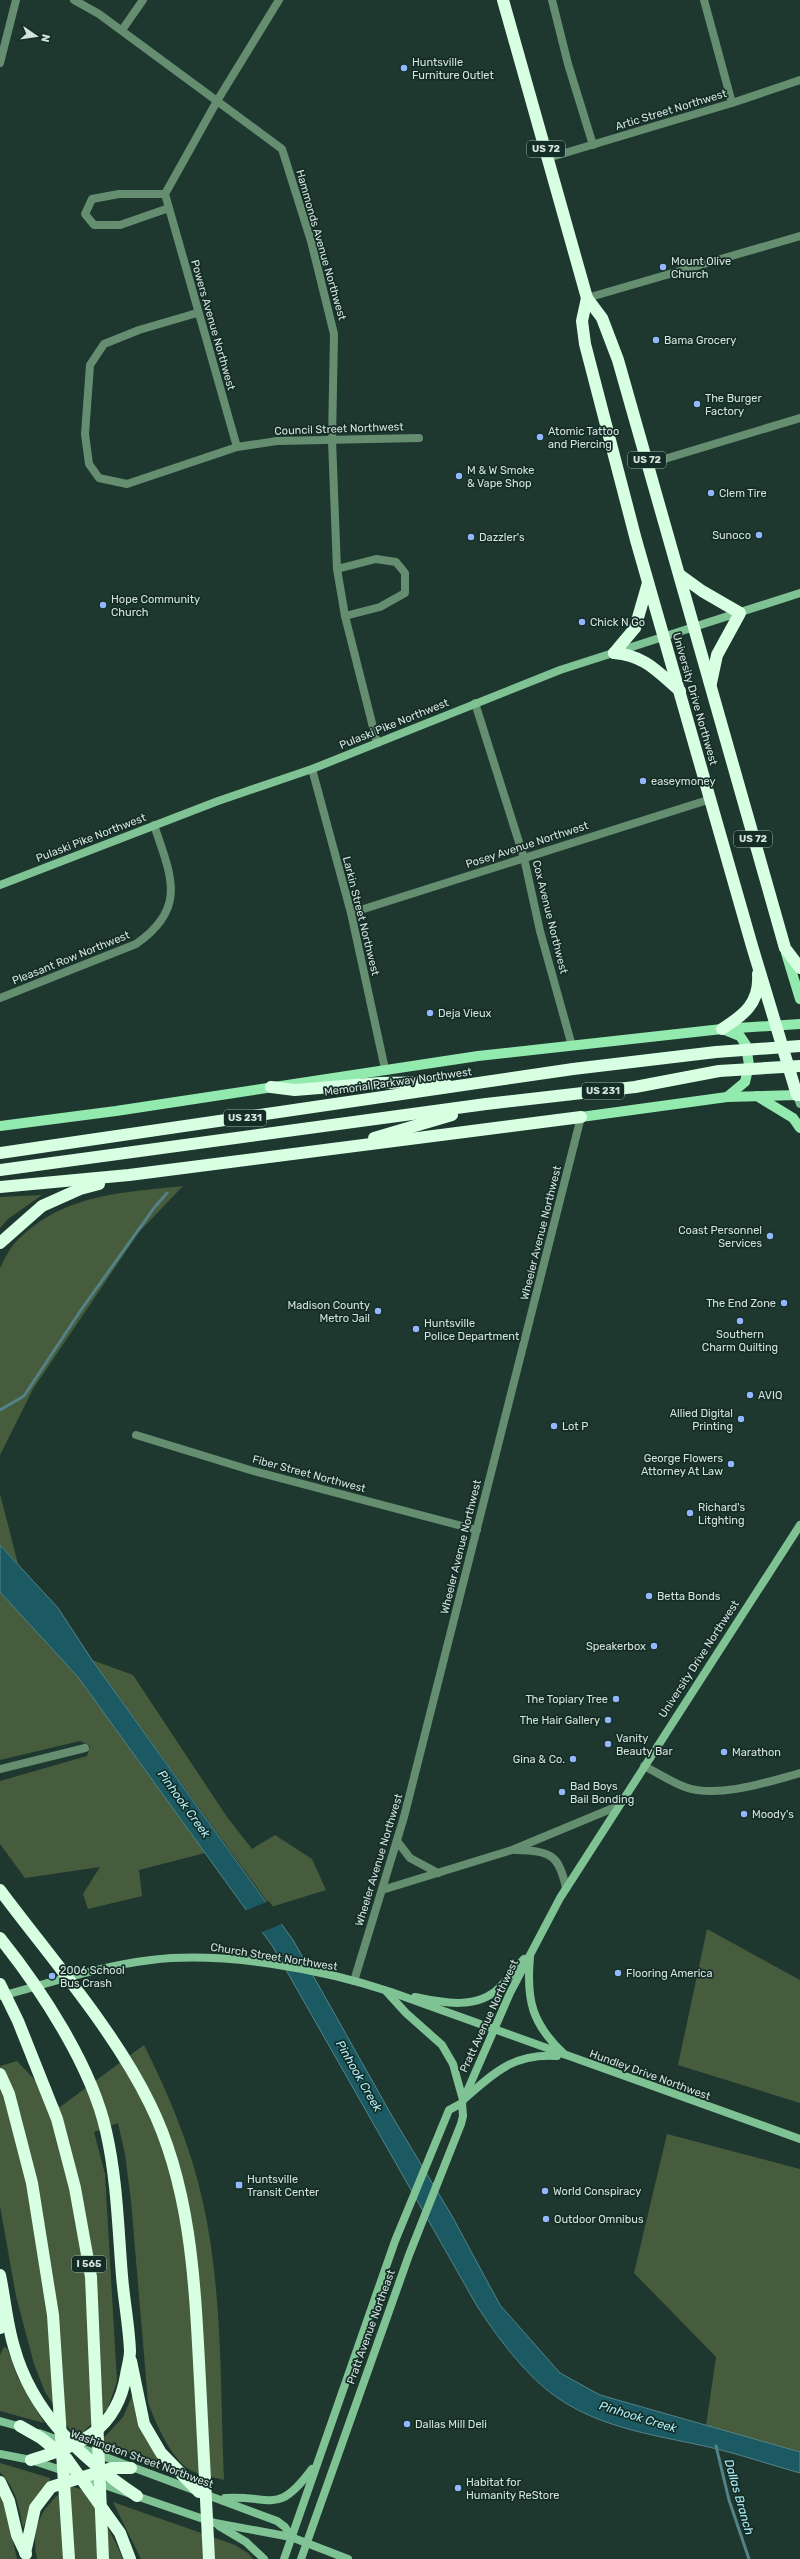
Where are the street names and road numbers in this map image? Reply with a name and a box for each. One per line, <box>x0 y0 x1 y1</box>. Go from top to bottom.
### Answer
street label: Artic Street Northwest <box>614 87 729 133</box>
road number: US 72 <box>527 141 565 157</box>
street label: Hammonds Avenue Northwest <box>293 168 349 322</box>
street label: Powers Avenue Northwest <box>188 258 238 392</box>
street label: Council Street Northwest <box>274 420 405 438</box>
road number: US 72 <box>628 452 666 468</box>
street label: University Drive Northwest <box>670 631 720 767</box>
street label: Pulaski Pike Northwest <box>337 696 451 752</box>
street label: Pulaski Pike Northwest <box>34 811 149 865</box>
street label: Posey Avenue Northwest <box>464 819 591 871</box>
road number: US 72 <box>734 831 772 847</box>
street label: Larkin Street Northwest <box>340 855 382 978</box>
street label: Cox Avenue Northwest <box>530 859 571 976</box>
street label: Pleasant Row Northwest <box>10 928 132 988</box>
street label: Memorial Parkway Northwest <box>323 1065 473 1099</box>
road number: US 231 <box>582 1083 624 1099</box>
road number: US 231 <box>224 1110 266 1126</box>
street label: Wheeler Avenue Northwest <box>518 1164 564 1302</box>
street label: Fiber Street Northwest <box>251 1453 368 1496</box>
street label: Wheeler Avenue Northwest <box>438 1478 484 1616</box>
street label: University Drive Northwest <box>656 1597 742 1720</box>
street label: Wheeler Avenue Northwest <box>353 1791 406 1928</box>
street label: Church Street Northwest <box>210 1941 339 1974</box>
street label: Pratt Avenue Northwest <box>457 1957 521 2075</box>
street label: Hundley Drive Northwest <box>588 2047 713 2103</box>
road number: I 565 <box>72 2256 106 2272</box>
street label: Pratt Avenue Northeast <box>344 2267 398 2386</box>
street label: Washington Street Northwest <box>69 2427 216 2491</box>

